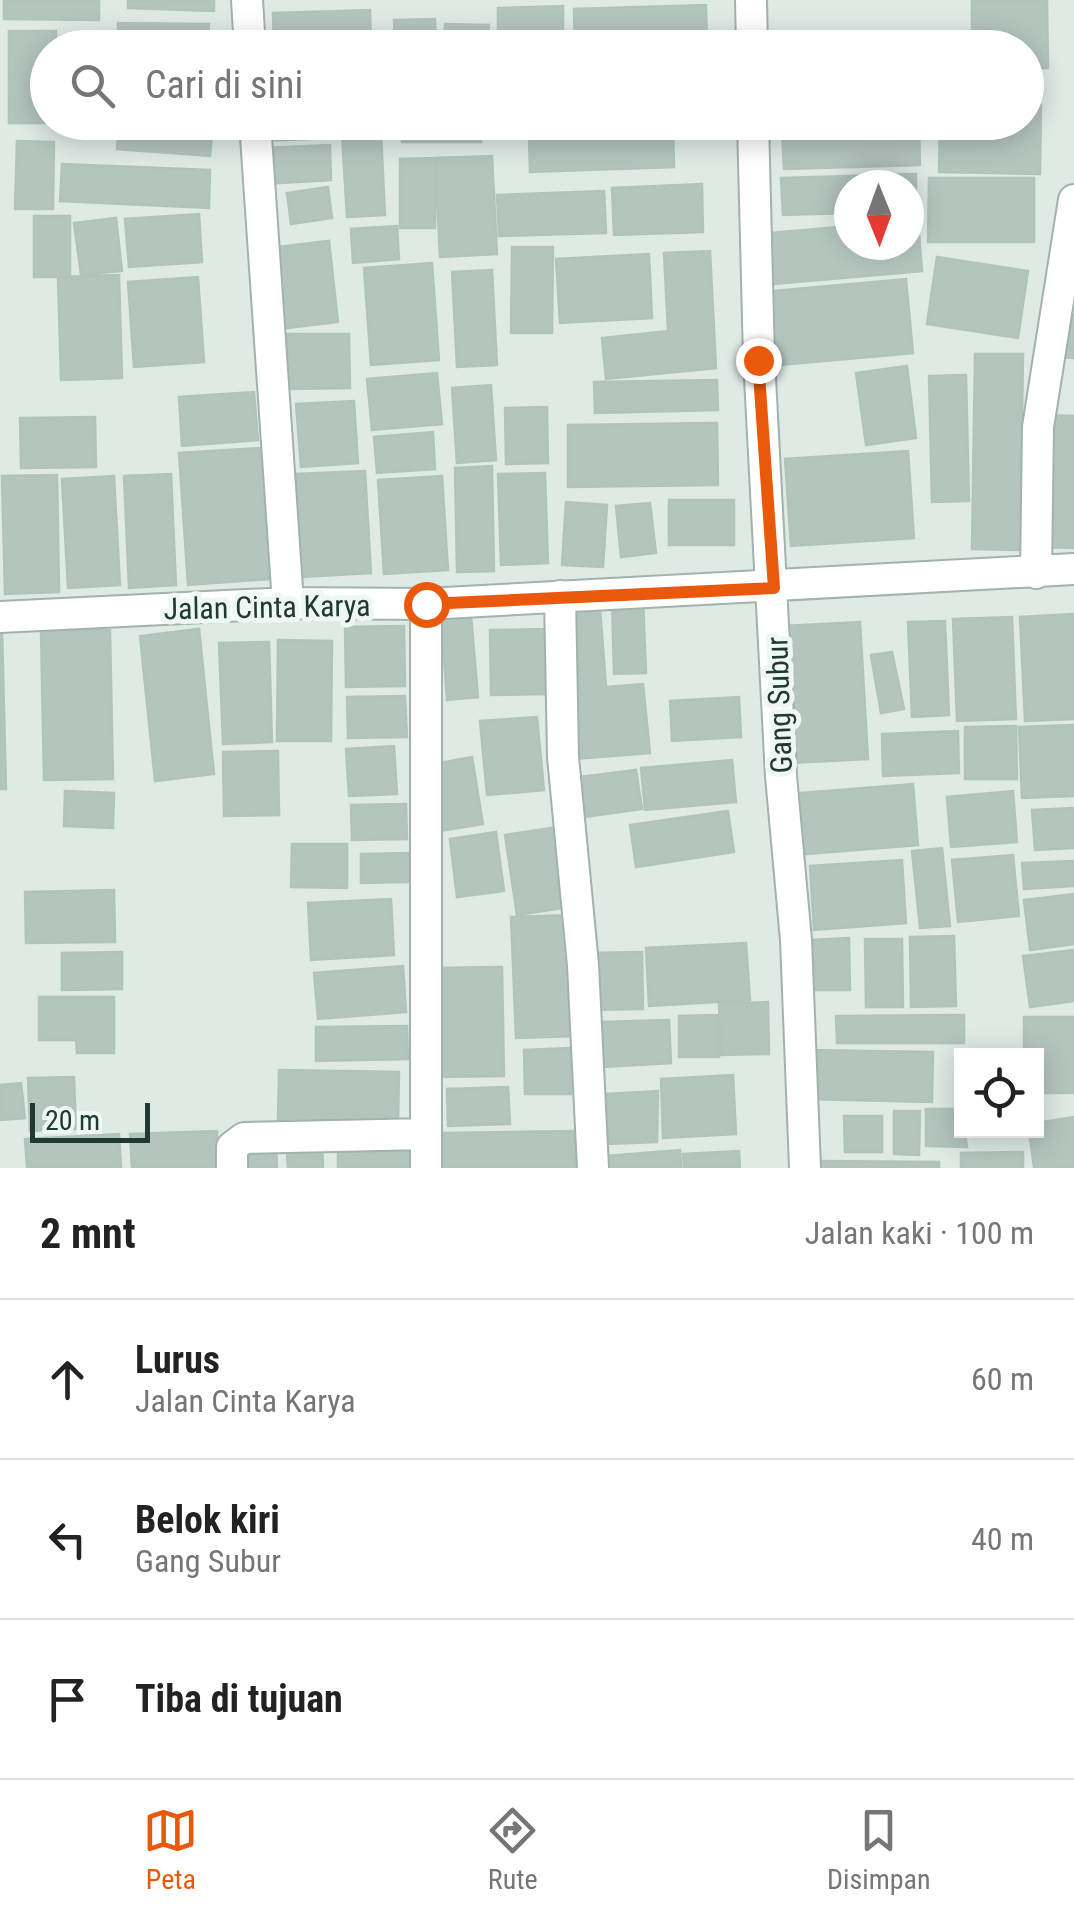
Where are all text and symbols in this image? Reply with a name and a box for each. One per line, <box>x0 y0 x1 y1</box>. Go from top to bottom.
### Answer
search box <box>30 30 1044 140</box>
icon: search <box>65 58 120 113</box>
text: Cari di sini <box>145 63 303 107</box>
north arrow <box>834 170 924 260</box>
route end <box>736 338 782 384</box>
route start <box>404 582 450 628</box>
street label: Jalan Cinta Karya <box>163 588 371 626</box>
street label: Gang Subur <box>759 636 799 774</box>
map controls <box>954 1048 1044 1138</box>
button: locate <box>954 1048 1044 1138</box>
scale bar <box>30 1098 150 1142</box>
text: 20 m <box>45 1104 100 1137</box>
text: 2 mnt <box>40 1209 136 1258</box>
text: Jalan kaki · 100 m <box>805 1214 1034 1252</box>
text: Lurus <box>135 1338 220 1382</box>
icon: ahead <box>40 1352 95 1407</box>
text: 60 m <box>971 1360 1034 1398</box>
text: Jalan Cinta Karya <box>135 1382 356 1420</box>
text: Belok kiri <box>135 1498 280 1542</box>
icon: left <box>40 1512 95 1567</box>
text: 40 m <box>971 1520 1034 1558</box>
text: Gang Subur <box>135 1542 281 1580</box>
icon: arrive <box>40 1672 95 1727</box>
text: Tiba di tujuan <box>135 1677 343 1721</box>
tab: Peta <box>143 1803 198 1896</box>
tab: Rute <box>485 1803 540 1896</box>
tab: Disimpan <box>827 1803 931 1896</box>

